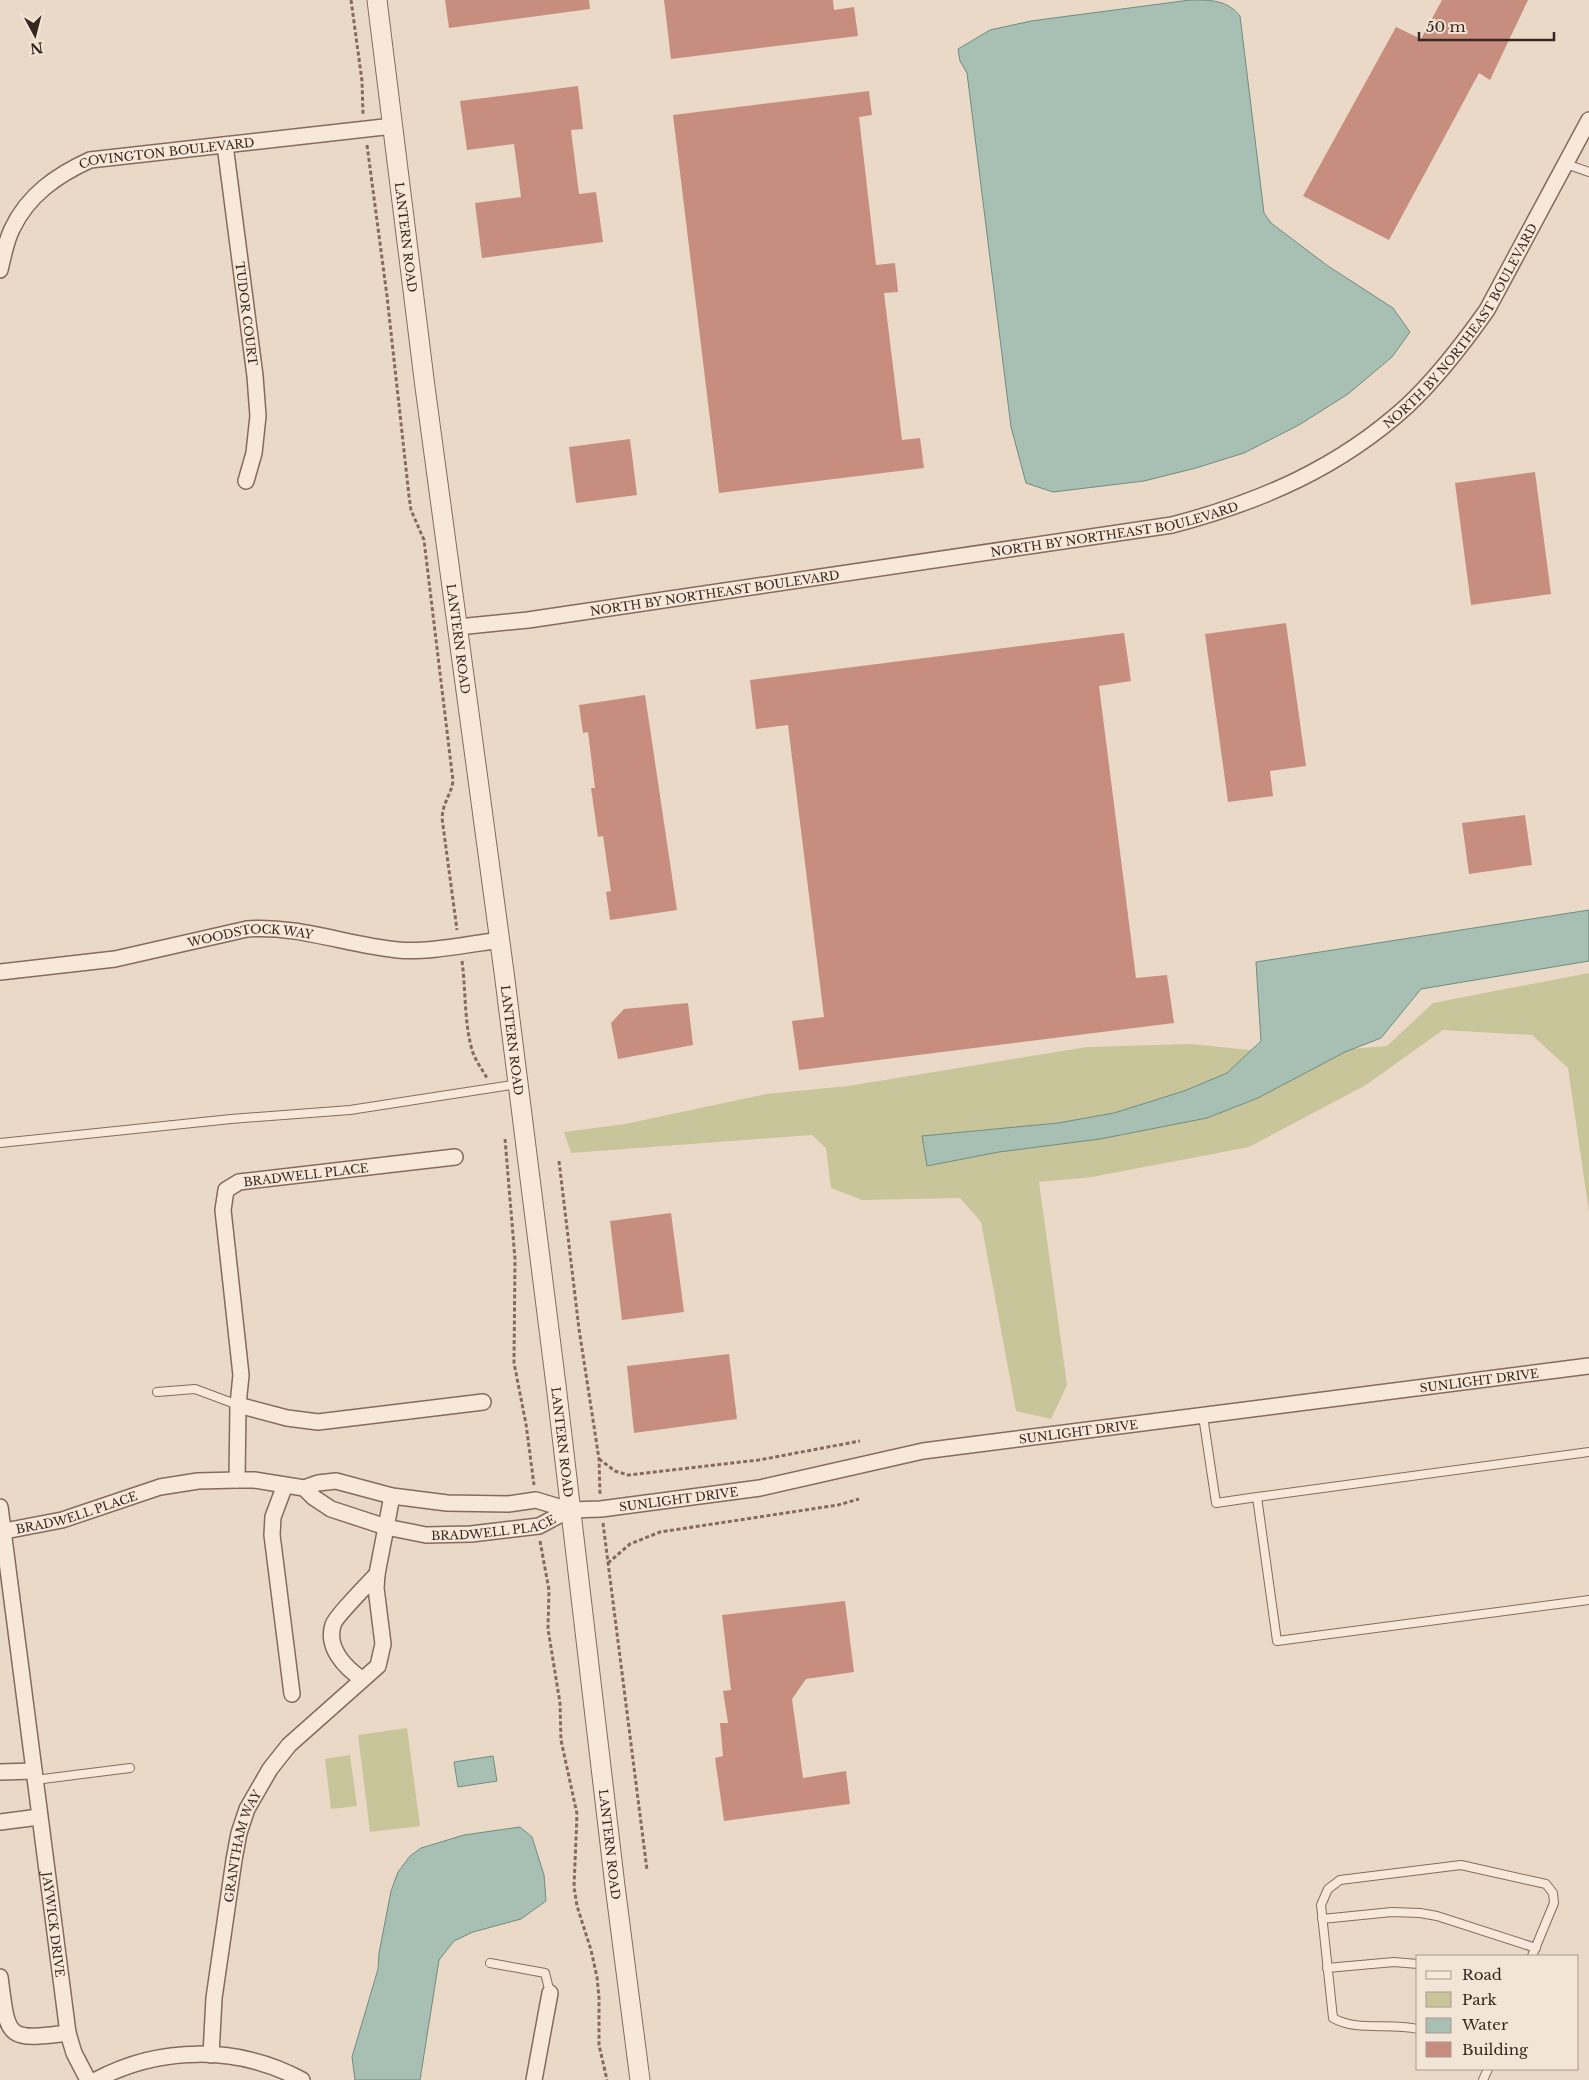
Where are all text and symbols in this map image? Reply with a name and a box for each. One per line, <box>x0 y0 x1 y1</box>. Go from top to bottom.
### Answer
north arrow <box>10 10 60 60</box>
scale bar <box>1419 10 1554 42</box>
text: 50 m <box>1426 17 1466 36</box>
text: N <box>29 38 44 58</box>
street label: COVINGTON BOULEVARD <box>76 134 255 172</box>
street label: LANTERN ROAD <box>392 181 421 293</box>
street label: NORTH BY NORTHEAST BOULEVARD <box>1380 221 1540 431</box>
street label: TUDOR COURT <box>233 261 261 367</box>
street label: NORTH BY NORTHEAST BOULEVARD <box>990 498 1240 559</box>
street label: NORTH BY NORTHEAST BOULEVARD <box>589 567 840 618</box>
street label: LANTERN ROAD <box>444 583 474 695</box>
street label: WOODSTOCK WAY <box>185 921 315 950</box>
street label: LANTERN ROAD <box>498 984 527 1096</box>
street label: BRADWELL PLACE <box>243 1160 370 1189</box>
street label: SUNLIGHT DRIVE <box>1419 1365 1540 1395</box>
street label: LANTERN ROAD <box>549 1386 577 1498</box>
street label: SUNLIGHT DRIVE <box>1018 1416 1139 1446</box>
street label: SUNLIGHT DRIVE <box>618 1483 739 1514</box>
street label: BRADWELL PLACE <box>14 1488 139 1536</box>
street label: BRADWELL PLACE <box>431 1511 558 1542</box>
street label: GRANTHAM WAY <box>220 1787 264 1903</box>
street label: LANTERN ROAD <box>596 1788 624 1900</box>
street label: JAYWICK DRIVE <box>39 1869 68 1978</box>
legend <box>1416 1955 1579 2070</box>
text: Road <box>1462 1965 1502 1984</box>
text: Park <box>1462 1990 1498 2009</box>
text: Water <box>1461 2015 1509 2034</box>
text: Building <box>1462 2040 1529 2059</box>

